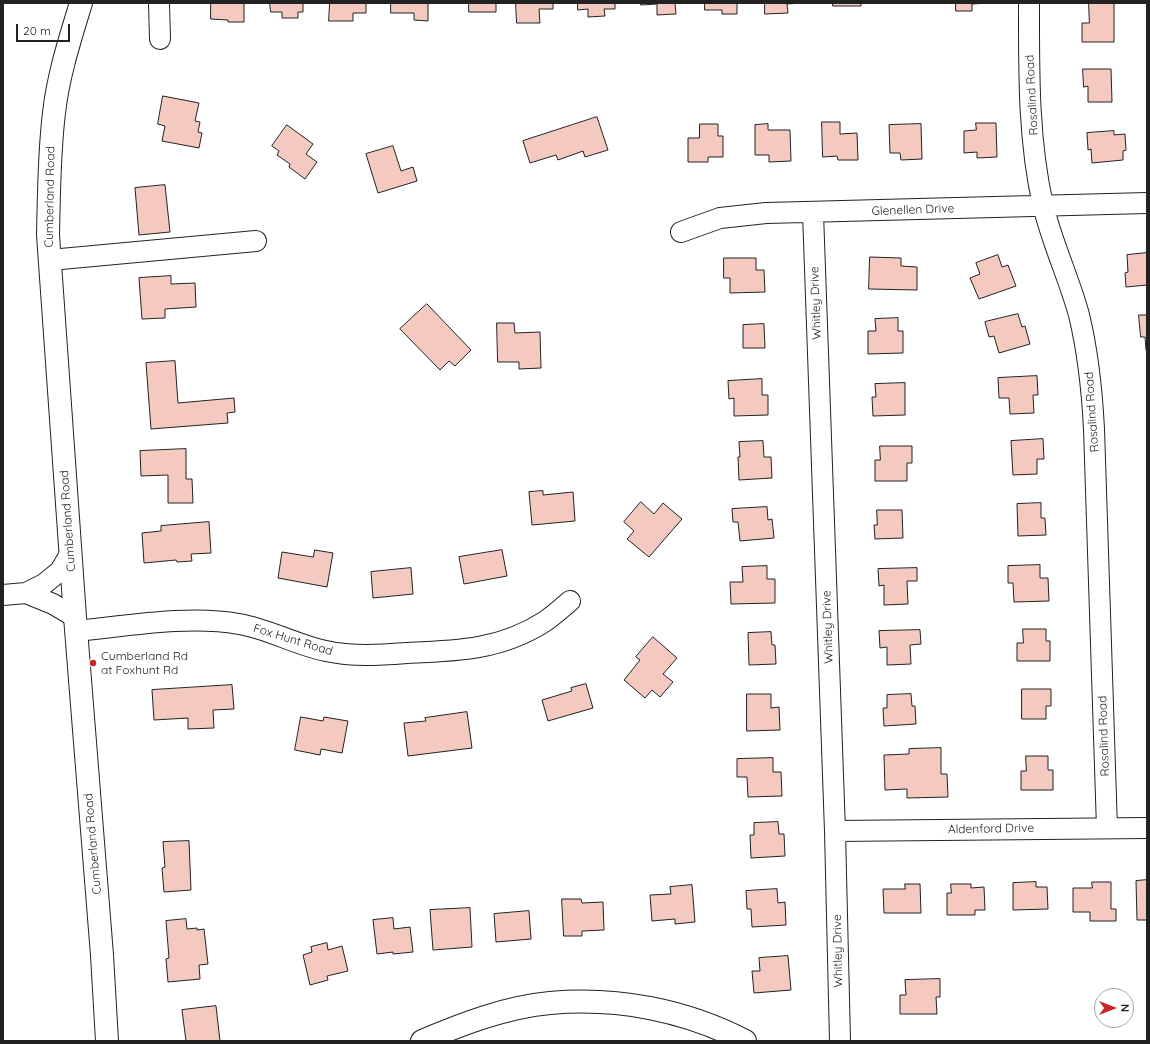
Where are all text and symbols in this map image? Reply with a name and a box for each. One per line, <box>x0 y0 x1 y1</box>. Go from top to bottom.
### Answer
scale bar <box>18 16 72 42</box>
text: 20 m <box>23 23 51 38</box>
street label: Rosalind Road <box>1023 54 1041 136</box>
street label: Cumberland Road <box>42 146 58 248</box>
street label: Glenellen Drive <box>871 201 955 219</box>
street label: Whitley Drive <box>808 266 824 340</box>
street label: Rosalind Road <box>1082 371 1102 453</box>
street label: Cumberland Road <box>57 470 79 572</box>
street label: Whitley Drive <box>820 590 836 664</box>
street label: Fox Hunt Road <box>252 621 334 659</box>
place label: Cumberland Rd at Foxhunt Rd <box>101 649 188 677</box>
marker: Cumberland Rd at Foxhunt Rd <box>88 658 98 668</box>
street label: Rosalind Road <box>1095 695 1113 777</box>
street label: Cumberland Road <box>81 793 105 895</box>
street label: Aldenford Drive <box>948 821 1034 837</box>
street label: Whitley Drive <box>830 914 846 988</box>
north arrow <box>1094 988 1134 1028</box>
text: N <box>1118 1004 1132 1012</box>

